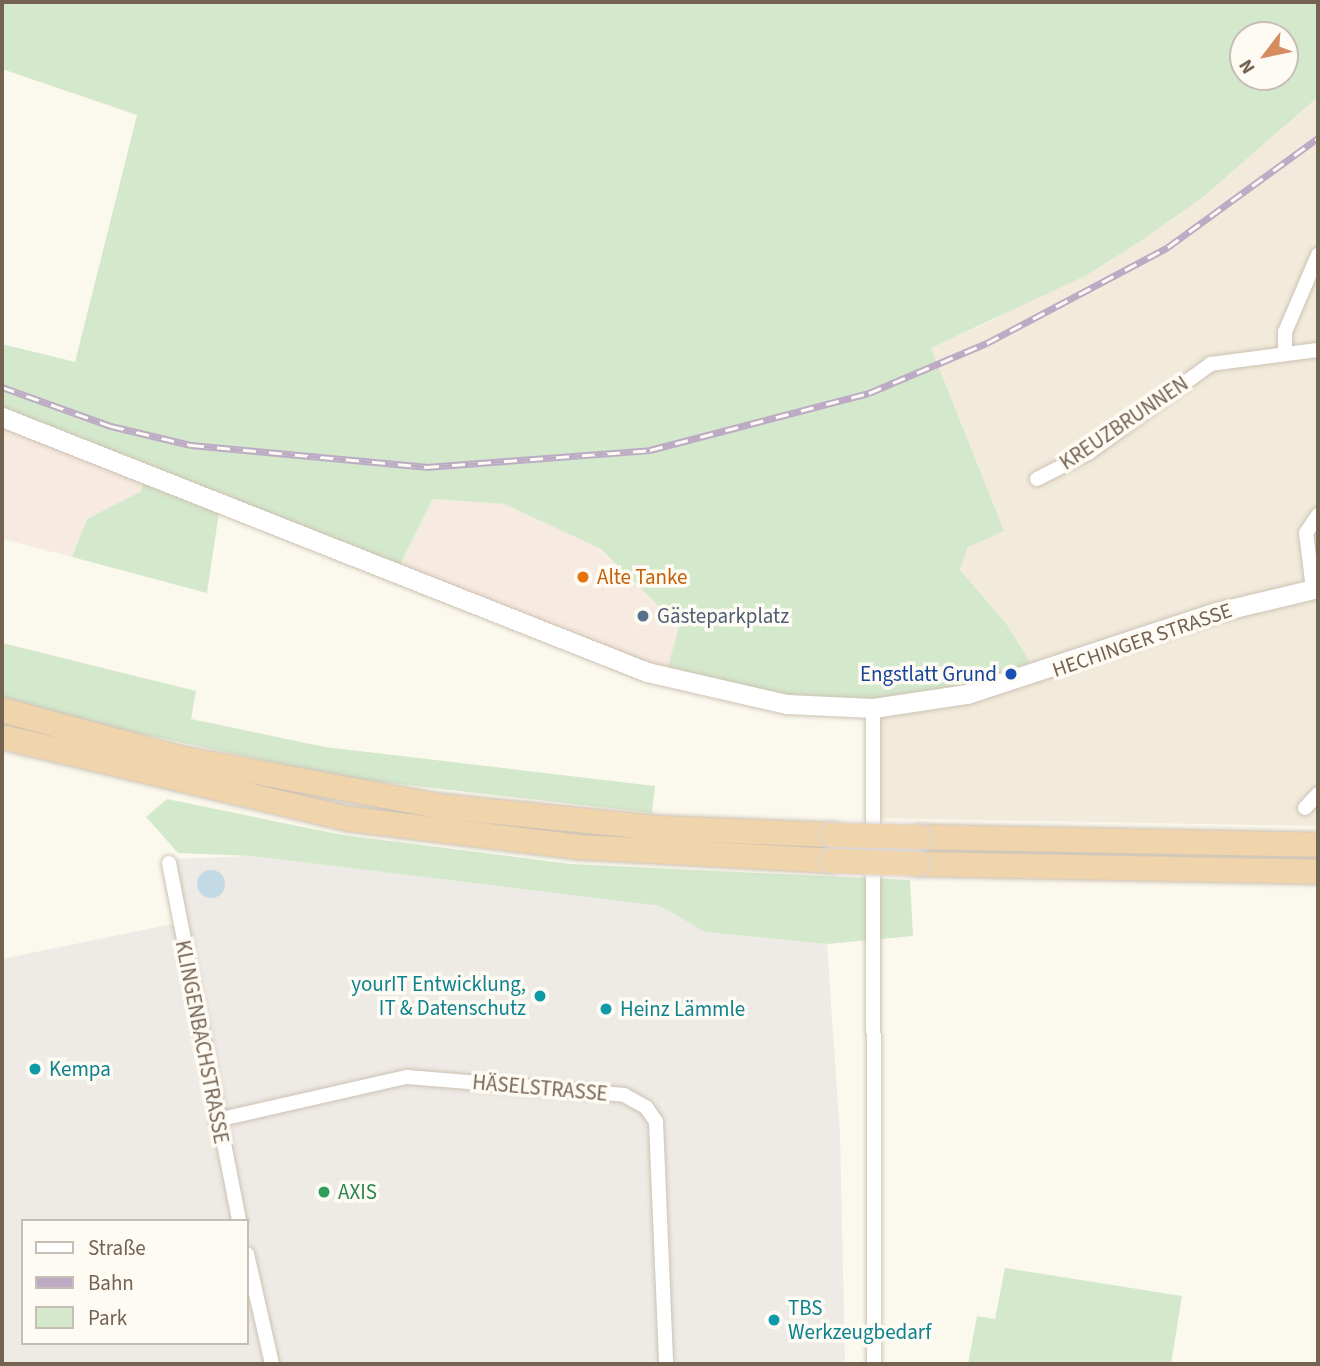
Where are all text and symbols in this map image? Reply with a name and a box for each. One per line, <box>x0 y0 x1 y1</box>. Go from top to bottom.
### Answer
north arrow <box>1229 21 1299 91</box>
text: N <box>1233 54 1262 79</box>
street label: KREUZBRUNNEN <box>1055 371 1193 475</box>
place label: Alte Tanke <box>597 564 687 590</box>
marker: Alte Tanke <box>575 569 591 585</box>
street label: HECHINGER STRASSE <box>1049 597 1235 683</box>
place label: Gästeparkplatz <box>657 603 789 629</box>
marker: Gästeparkplatz <box>635 608 651 624</box>
place label: Engstlatt Grund <box>860 661 997 687</box>
marker: Engstlatt Grund <box>1003 666 1019 682</box>
street label: KLINGENBACHSTRASSE <box>170 938 234 1146</box>
place label: yourIT Entwicklung, IT & Datenschutz <box>351 971 526 1021</box>
marker: yourIT Entwicklung, IT & Datenschutz <box>532 988 548 1004</box>
place label: Heinz Lämmle <box>620 996 745 1022</box>
marker: Heinz Lämmle <box>598 1001 614 1017</box>
place label: Kempa <box>49 1056 111 1082</box>
marker: Kempa <box>27 1061 43 1077</box>
street label: HÄSELSTRASSE <box>471 1070 609 1106</box>
place label: AXIS <box>338 1179 377 1205</box>
marker: AXIS <box>316 1184 332 1200</box>
legend <box>21 1219 248 1345</box>
text: Straße <box>88 1233 146 1263</box>
text: Bahn <box>88 1268 134 1298</box>
place label: TBS Werkzeugbedarf <box>788 1295 931 1345</box>
text: Park <box>88 1303 127 1333</box>
marker: TBS Werkzeugbedarf <box>766 1312 782 1328</box>

